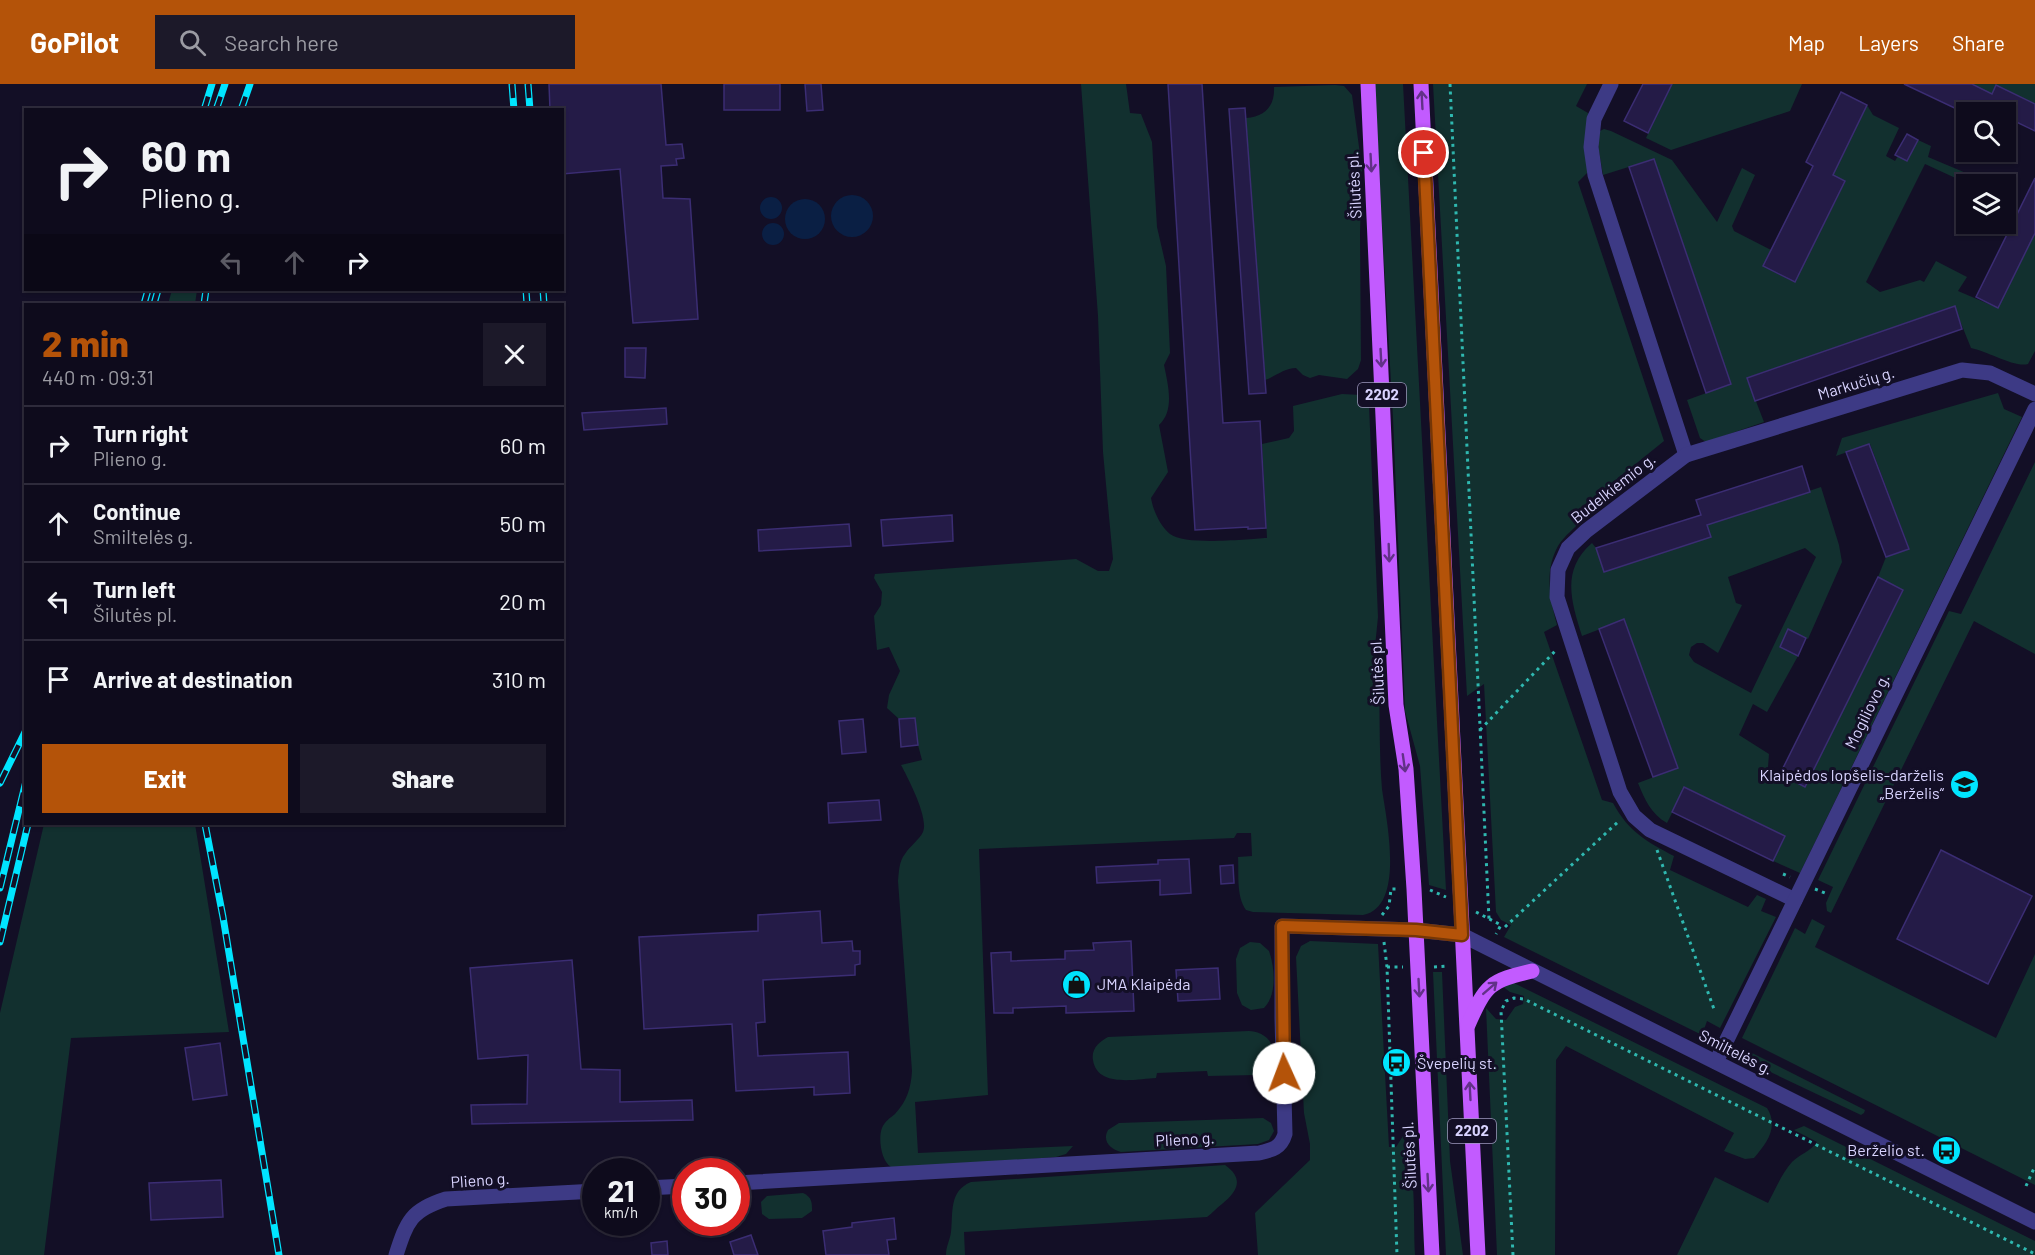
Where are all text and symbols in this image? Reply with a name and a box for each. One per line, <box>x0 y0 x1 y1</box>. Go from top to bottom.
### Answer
search box <box>155 15 575 69</box>
text: GoPilot <box>30 25 119 59</box>
icon: search <box>176 26 209 59</box>
text: Search here <box>224 29 339 55</box>
text: Map <box>1788 30 1825 55</box>
text: Layers <box>1858 30 1919 55</box>
text: Share <box>1952 30 2005 55</box>
one-way arrow <box>1416 91 1427 111</box>
map controls <box>1956 102 2016 234</box>
button: search <box>1956 102 2016 162</box>
pin <box>1398 127 1449 178</box>
text: 60 m <box>141 130 231 180</box>
icon: right <box>42 132 120 210</box>
icon: arrive <box>1407 136 1440 169</box>
street label: Šilutės pl. <box>1342 151 1365 219</box>
one-way arrow <box>1366 153 1377 173</box>
button: layers <box>1956 174 2016 234</box>
text: Plieno g. <box>141 181 241 213</box>
icon: left <box>215 246 248 279</box>
icon: ahead <box>278 246 311 279</box>
icon: right <box>341 246 374 279</box>
text: 2 min <box>42 321 129 364</box>
button: close <box>483 323 546 386</box>
one-way arrow <box>1375 348 1386 368</box>
street label: Markučių g. <box>1815 362 1897 403</box>
text: 440 m · 09:31 <box>42 365 154 389</box>
road number: 2202 <box>1358 383 1406 407</box>
text: Turn right <box>93 420 188 446</box>
icon: right <box>42 429 75 462</box>
text: 60 m <box>500 432 546 458</box>
text: Plieno g. <box>93 446 167 470</box>
street label: Budelkiemio g. <box>1567 449 1659 527</box>
text: Continue <box>93 498 181 524</box>
icon: ahead <box>42 507 75 540</box>
text: 50 m <box>500 510 546 536</box>
text: Smiltelės g. <box>93 524 194 548</box>
one-way arrow <box>1384 543 1395 562</box>
text: Turn left <box>93 576 176 602</box>
icon: left <box>42 585 75 618</box>
text: 20 m <box>499 588 546 614</box>
text: Šilutės pl. <box>93 602 177 626</box>
street label: Šilutės pl. <box>1365 637 1388 705</box>
icon: arrive <box>42 663 75 696</box>
text: Arrive at destination <box>93 666 292 692</box>
text: 310 m <box>492 666 546 692</box>
street label: Mogiliovo g. <box>1840 670 1893 751</box>
button: Exit <box>42 744 288 813</box>
button: Share <box>300 744 546 813</box>
one-way arrow <box>1399 753 1410 773</box>
place label: Klaipėdos lopšelis-darželis „Berželis“ <box>1760 765 1945 802</box>
school or university icon: Klaipėdos lopšelis-darželis „Berželis“ <box>1949 768 1981 800</box>
shop icon: JMA Klaipėda <box>1060 968 1092 1000</box>
place label: JMA Klaipėda <box>1097 974 1190 993</box>
one-way arrow <box>1413 977 1424 997</box>
one-way arrow <box>1482 981 1497 995</box>
street label: Smiltelės g. <box>1696 1025 1776 1078</box>
position arrow <box>1252 1041 1316 1105</box>
bus stop icon: Švepelių st. <box>1380 1047 1412 1079</box>
place label: Švepelių st. <box>1417 1053 1497 1072</box>
one-way arrow <box>1465 1082 1476 1102</box>
road number: 2202 <box>1448 1119 1496 1143</box>
street label: Šilutės pl. <box>1397 1121 1420 1189</box>
street label: Plieno g. <box>1155 1127 1215 1150</box>
bus stop icon: Berželio st. <box>1930 1134 1962 1166</box>
place label: Berželio st. <box>1847 1140 1925 1159</box>
speed limit sign: 30 <box>672 1158 750 1236</box>
street label: Plieno g. <box>450 1168 510 1191</box>
text: 21 <box>607 1172 635 1208</box>
one-way arrow <box>1423 1172 1434 1192</box>
text: km/h <box>604 1203 638 1221</box>

